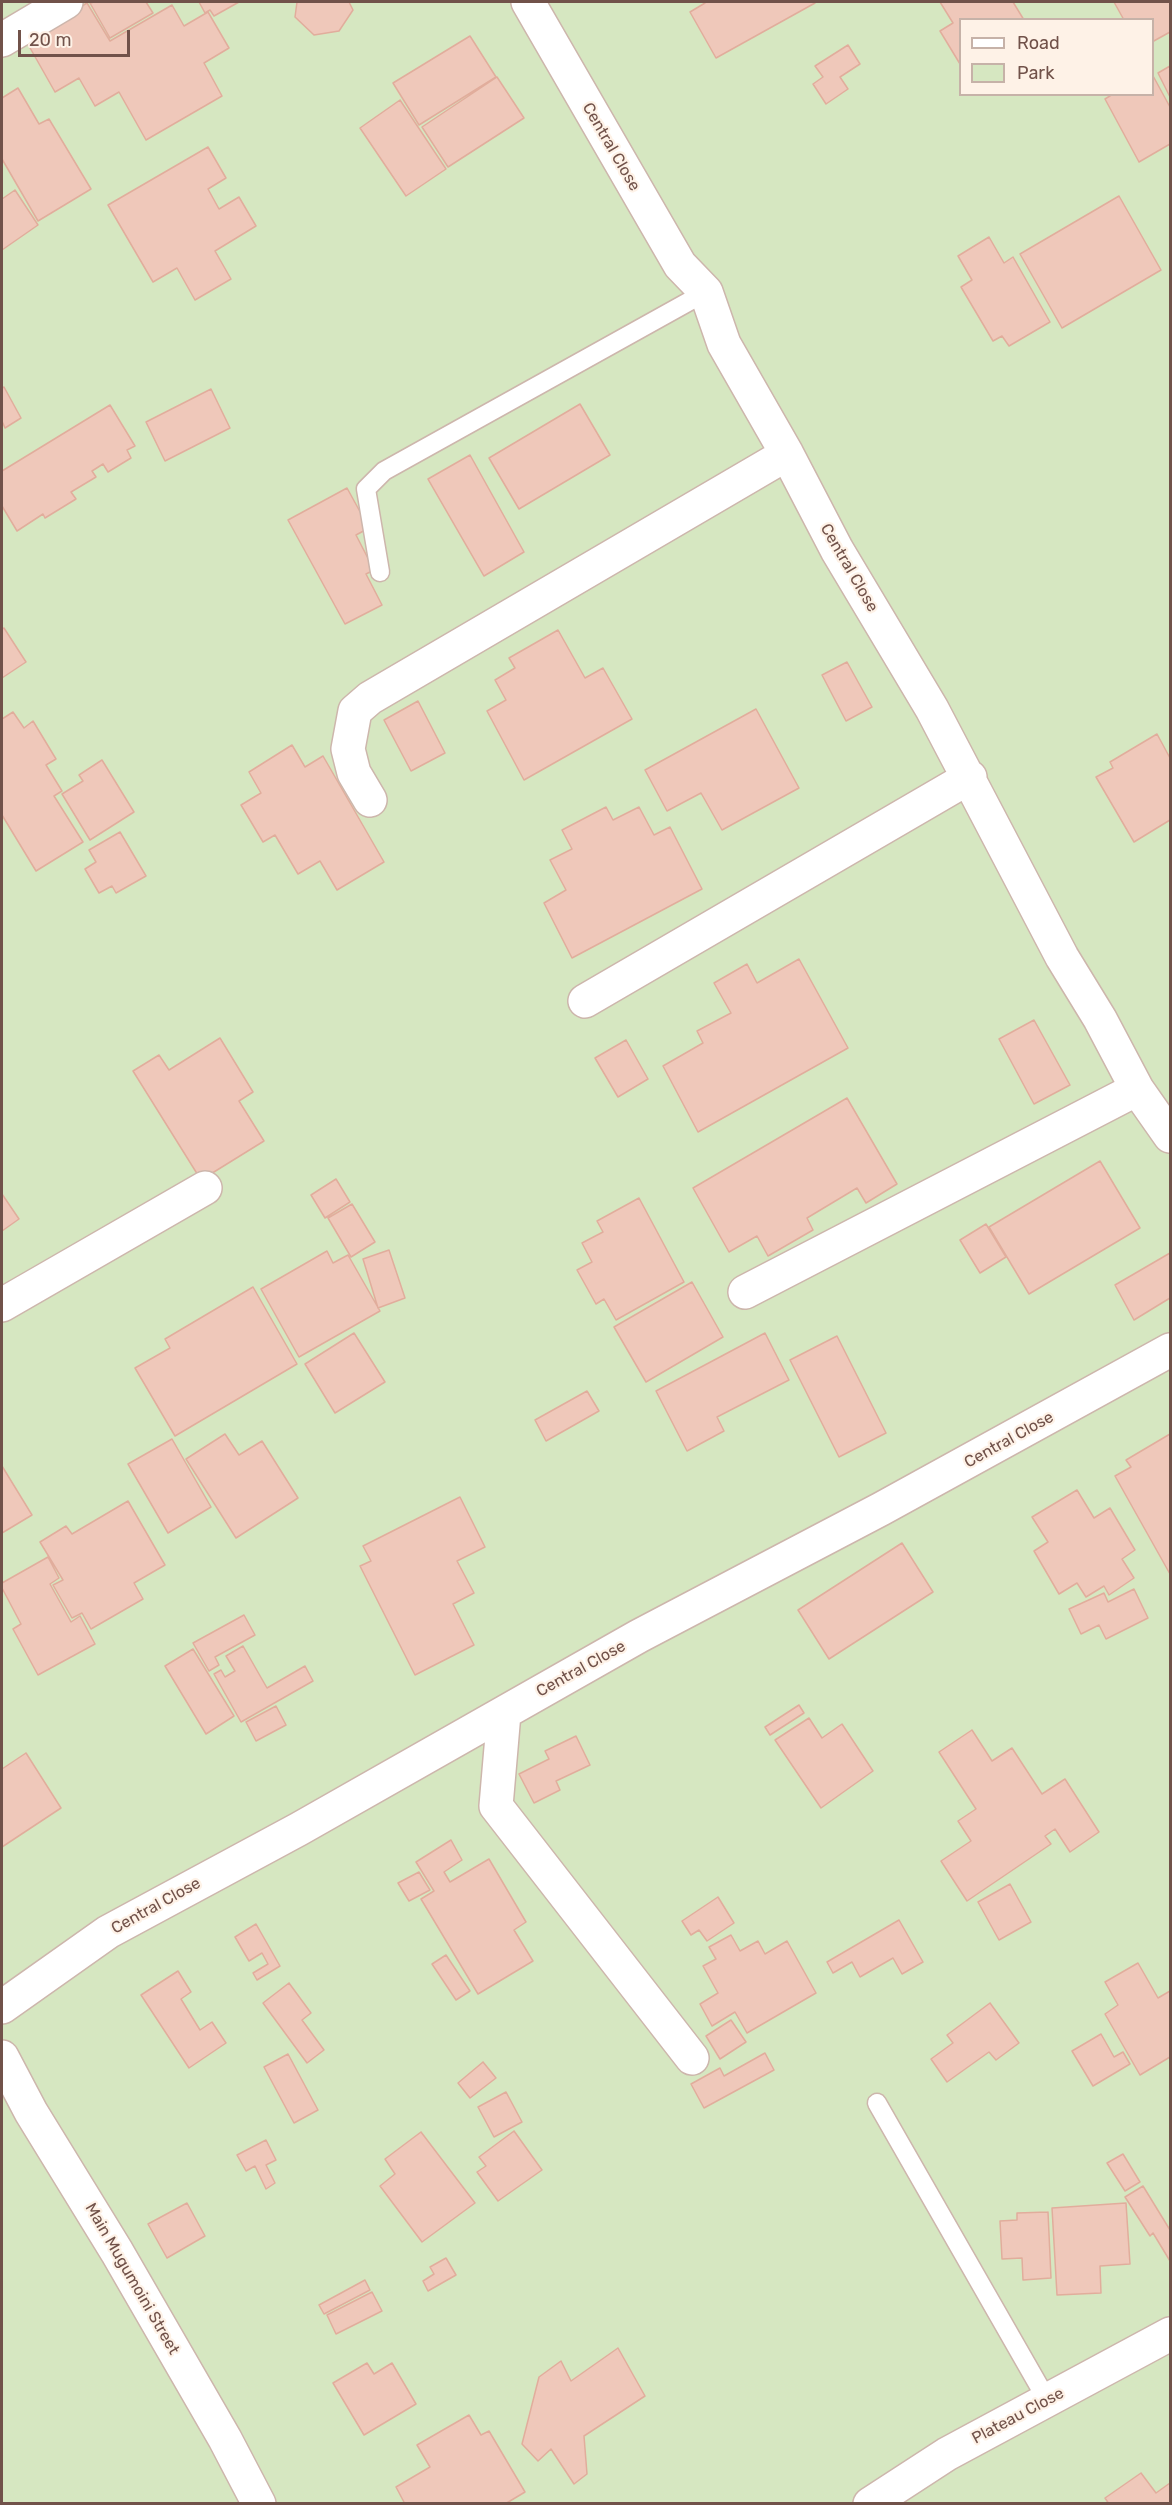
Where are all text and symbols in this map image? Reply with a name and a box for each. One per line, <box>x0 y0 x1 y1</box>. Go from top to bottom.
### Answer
scale bar <box>21 18 134 56</box>
legend <box>959 18 1154 96</box>
text: 20 m <box>29 29 71 51</box>
text: Road <box>1017 32 1060 54</box>
text: Park <box>1017 62 1054 84</box>
street label: Central Close <box>578 99 644 195</box>
street label: Central Close <box>816 520 882 616</box>
street label: Central Close <box>961 1408 1057 1472</box>
street label: Central Close <box>533 1637 629 1701</box>
street label: Central Close <box>108 1874 204 1938</box>
street label: Main Mugumoini Street <box>81 2200 183 2358</box>
street label: Plateau Close <box>969 2384 1067 2448</box>

